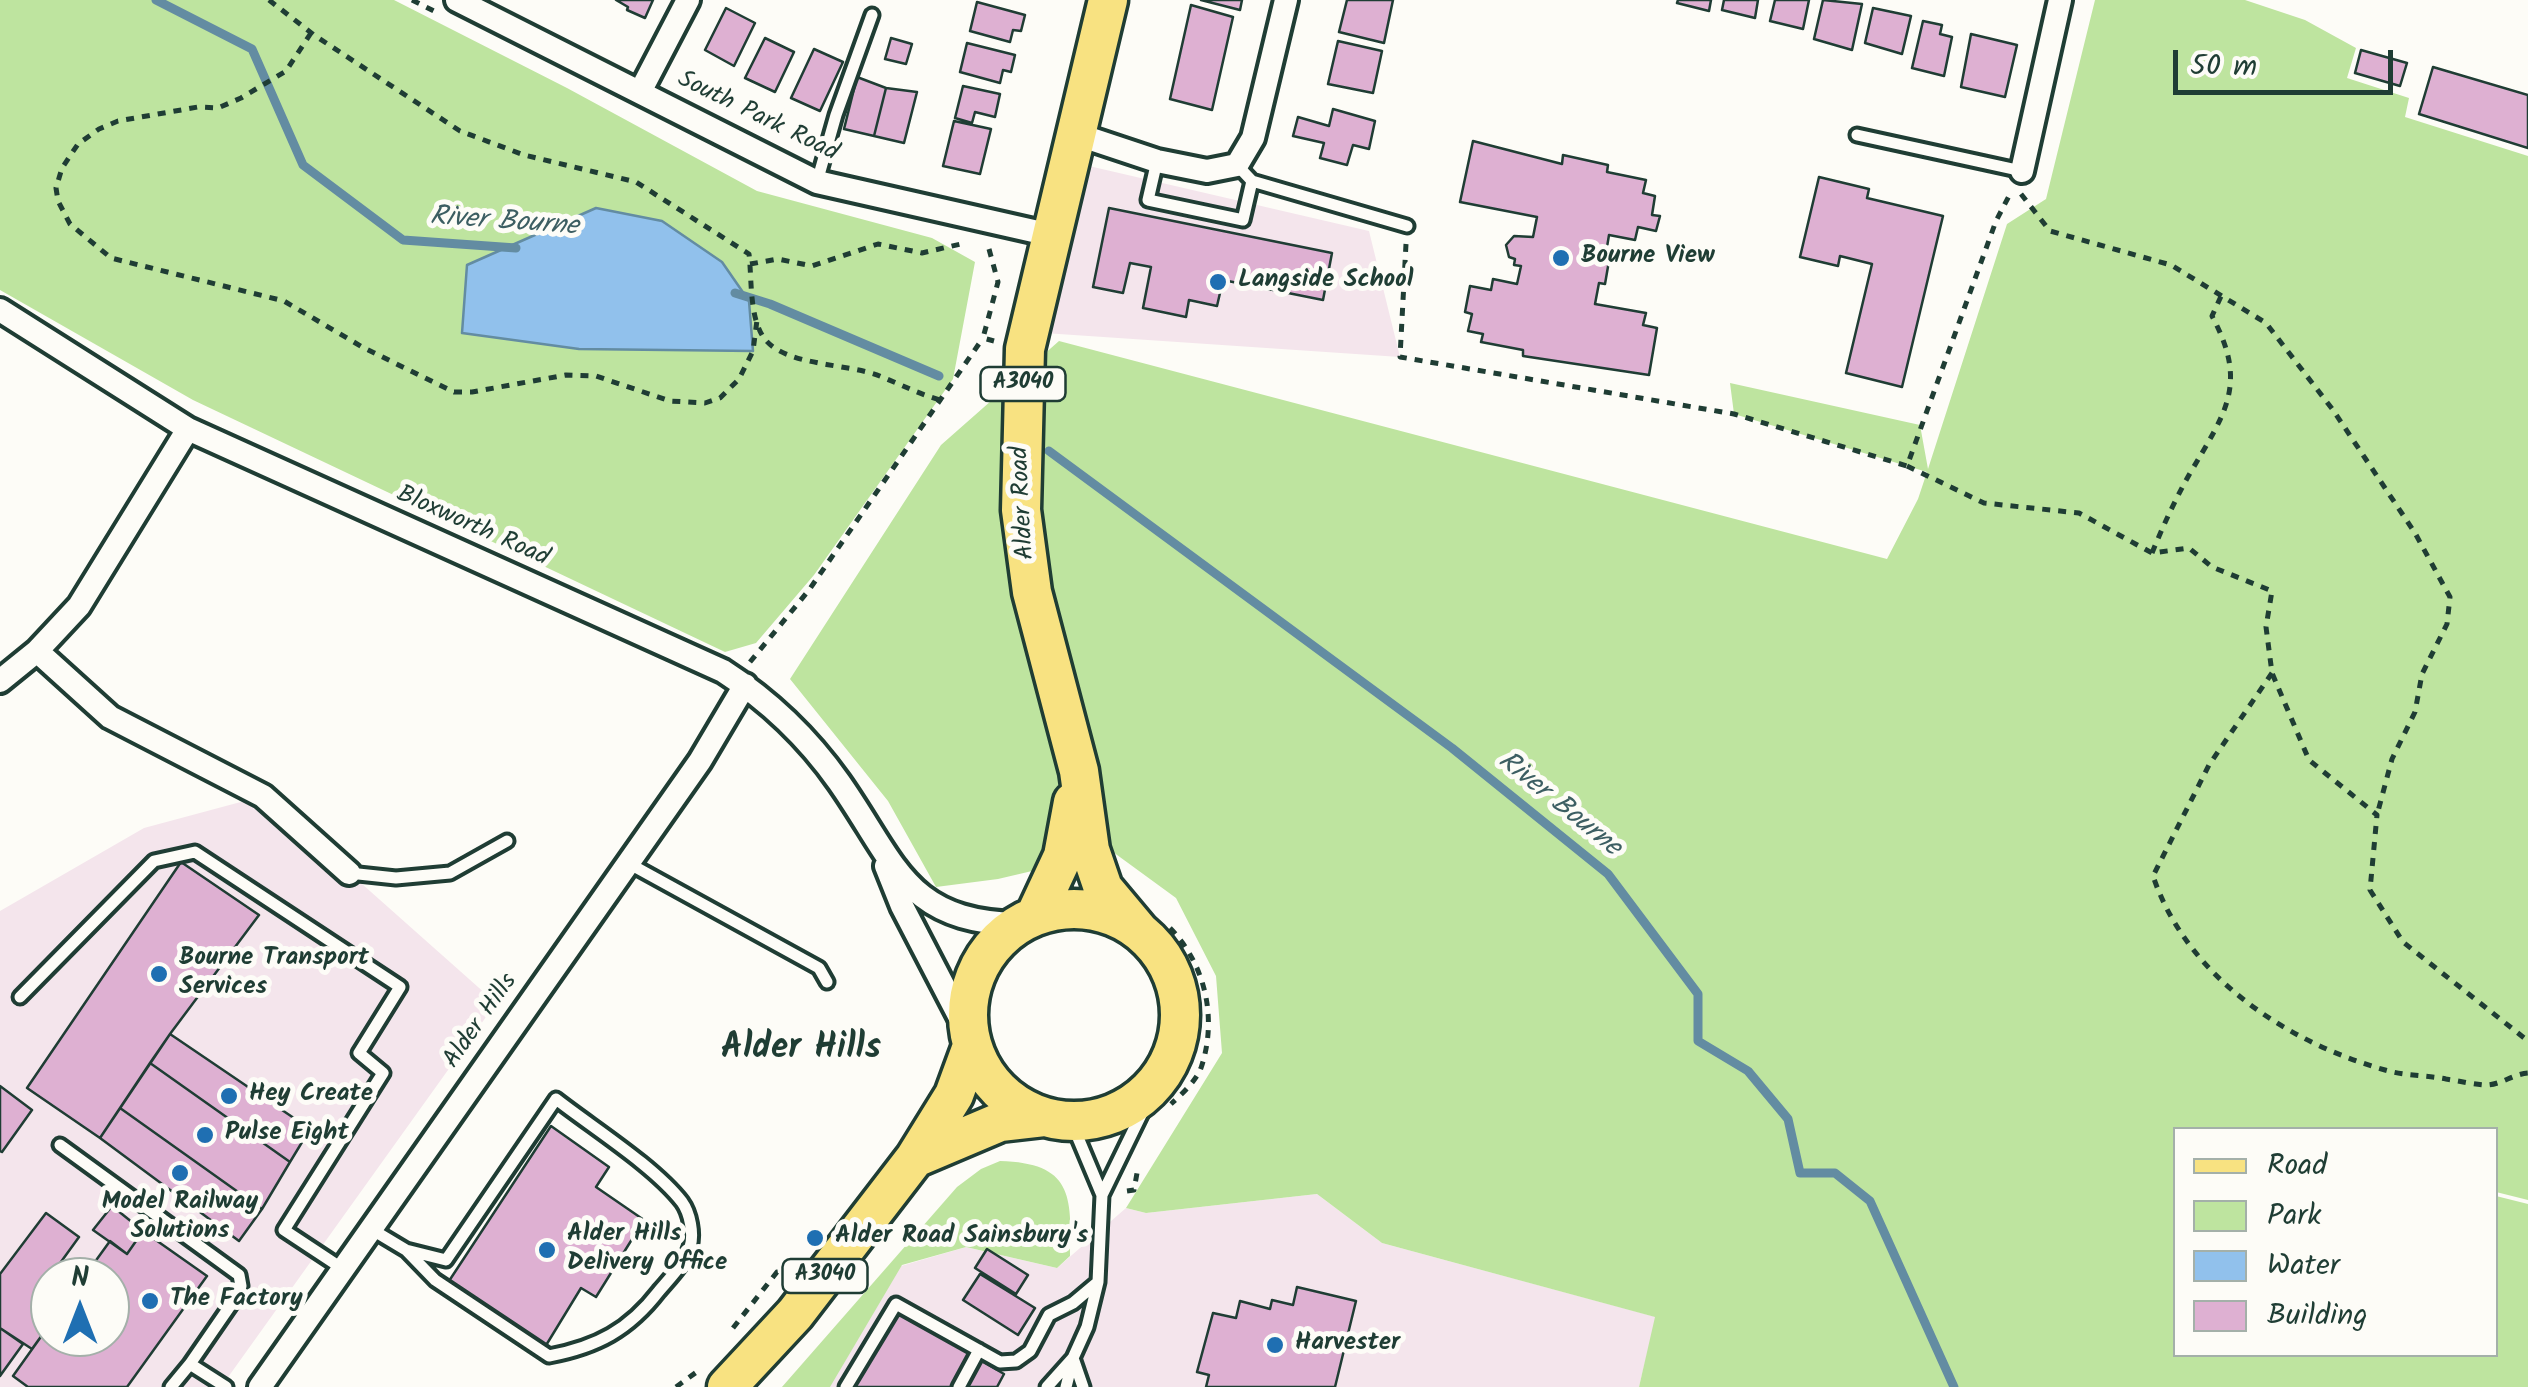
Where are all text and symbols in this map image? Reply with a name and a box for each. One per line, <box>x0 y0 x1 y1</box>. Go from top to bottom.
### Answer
scale bar <box>2178 30 2398 92</box>
text: 50 m <box>2190 43 2257 91</box>
street label: South Park Road <box>672 66 842 170</box>
water label: River Bourne <box>429 202 579 246</box>
place label: Bourne View <box>1581 243 1715 273</box>
marker: Bourne View <box>1550 247 1572 269</box>
place label: Langside School <box>1238 267 1413 297</box>
marker: Langside School <box>1207 271 1229 293</box>
road number: A3040 <box>980 367 1066 401</box>
street label: Alder Road <box>1007 446 1043 560</box>
street label: Bloxworth Road <box>391 481 553 575</box>
water label: River Bourne <box>1490 746 1626 866</box>
place label: Bourne Transport Services <box>179 945 369 1004</box>
marker: Bourne Transport Services <box>148 963 170 985</box>
street label: Alder Hills <box>438 969 526 1075</box>
district label: Alder Hills <box>721 1030 881 1072</box>
place label: Hey Create <box>249 1081 373 1111</box>
marker: Hey Create <box>218 1085 240 1107</box>
place label: Pulse Eight <box>225 1120 349 1150</box>
marker: Pulse Eight <box>194 1124 216 1146</box>
legend <box>2173 1127 2498 1357</box>
text: Road <box>2267 1142 2327 1190</box>
marker: Model Railway Solutions <box>169 1162 191 1184</box>
place label: Model Railway Solutions <box>102 1189 258 1248</box>
text: Park <box>2267 1192 2321 1240</box>
place label: Alder Hills Delivery Office <box>567 1221 727 1280</box>
place label: Alder Road Sainsbury's <box>835 1223 1088 1253</box>
marker: Alder Road Sainsbury's <box>804 1227 826 1249</box>
marker: Alder Hills Delivery Office <box>536 1239 558 1261</box>
text: Water <box>2267 1242 2340 1290</box>
text: N <box>71 1256 89 1301</box>
north arrow <box>30 1257 130 1357</box>
road number: A3040 <box>782 1259 868 1293</box>
place label: The Factory <box>170 1286 303 1316</box>
marker: The Factory <box>139 1290 161 1312</box>
text: Building <box>2267 1292 2367 1340</box>
place label: Harvester <box>1295 1330 1400 1360</box>
marker: Harvester <box>1264 1334 1286 1356</box>

